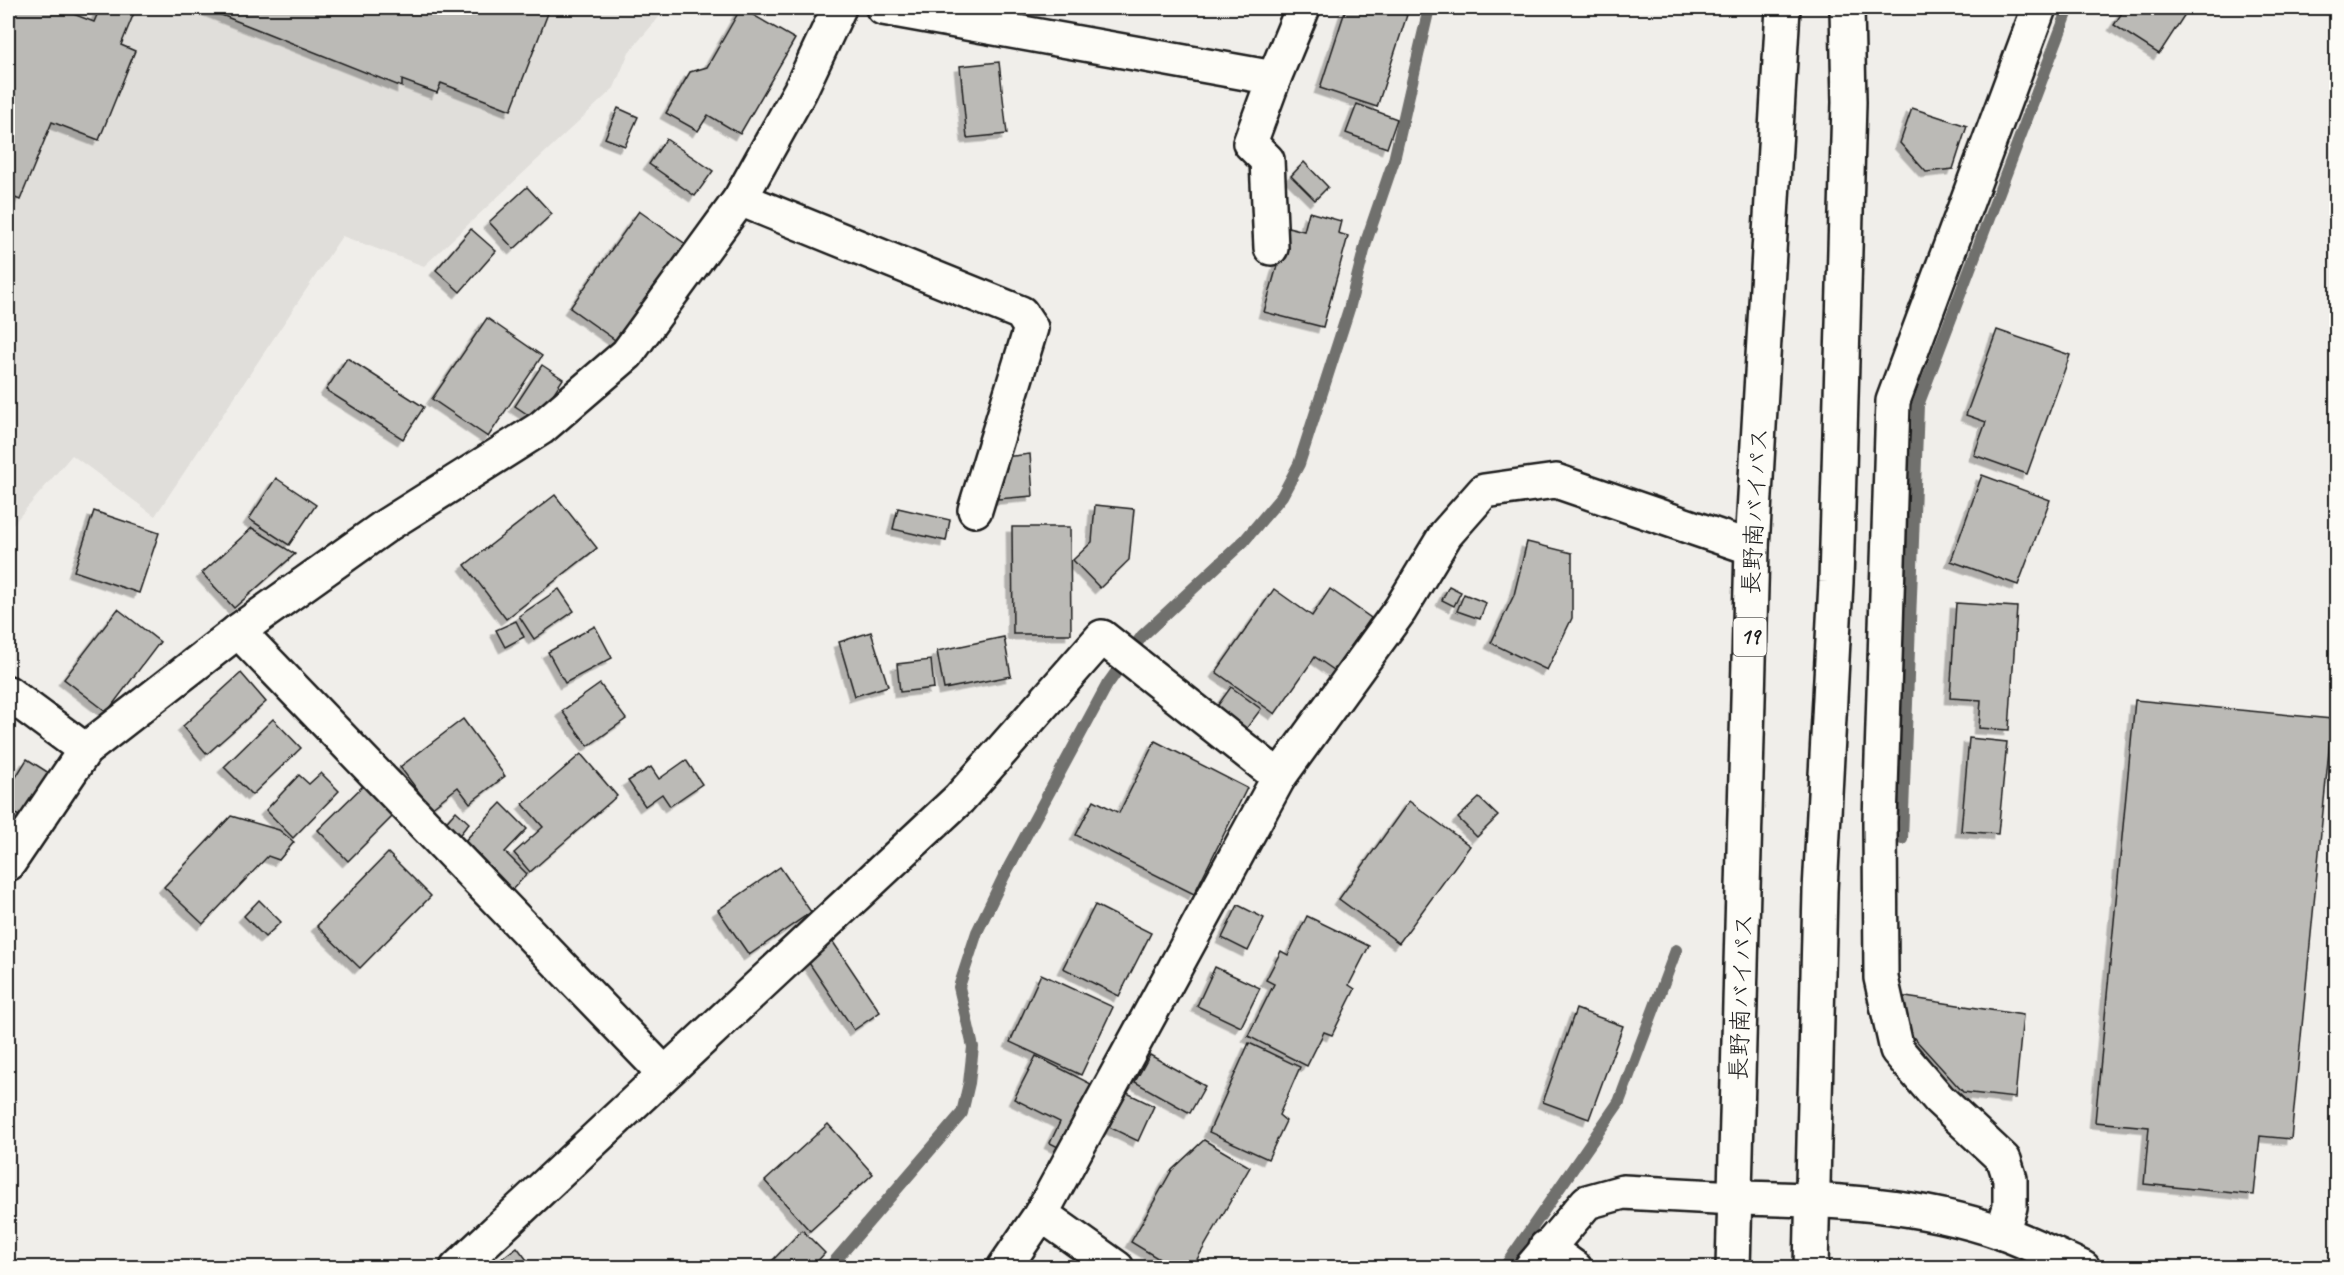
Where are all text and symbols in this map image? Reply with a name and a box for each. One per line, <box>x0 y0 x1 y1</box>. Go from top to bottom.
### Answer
street label: 長野南バイパス <box>1736 427 1774 595</box>
road number: 19 <box>1734 618 1766 656</box>
street label: 長野南バイパス <box>1723 913 1759 1081</box>

